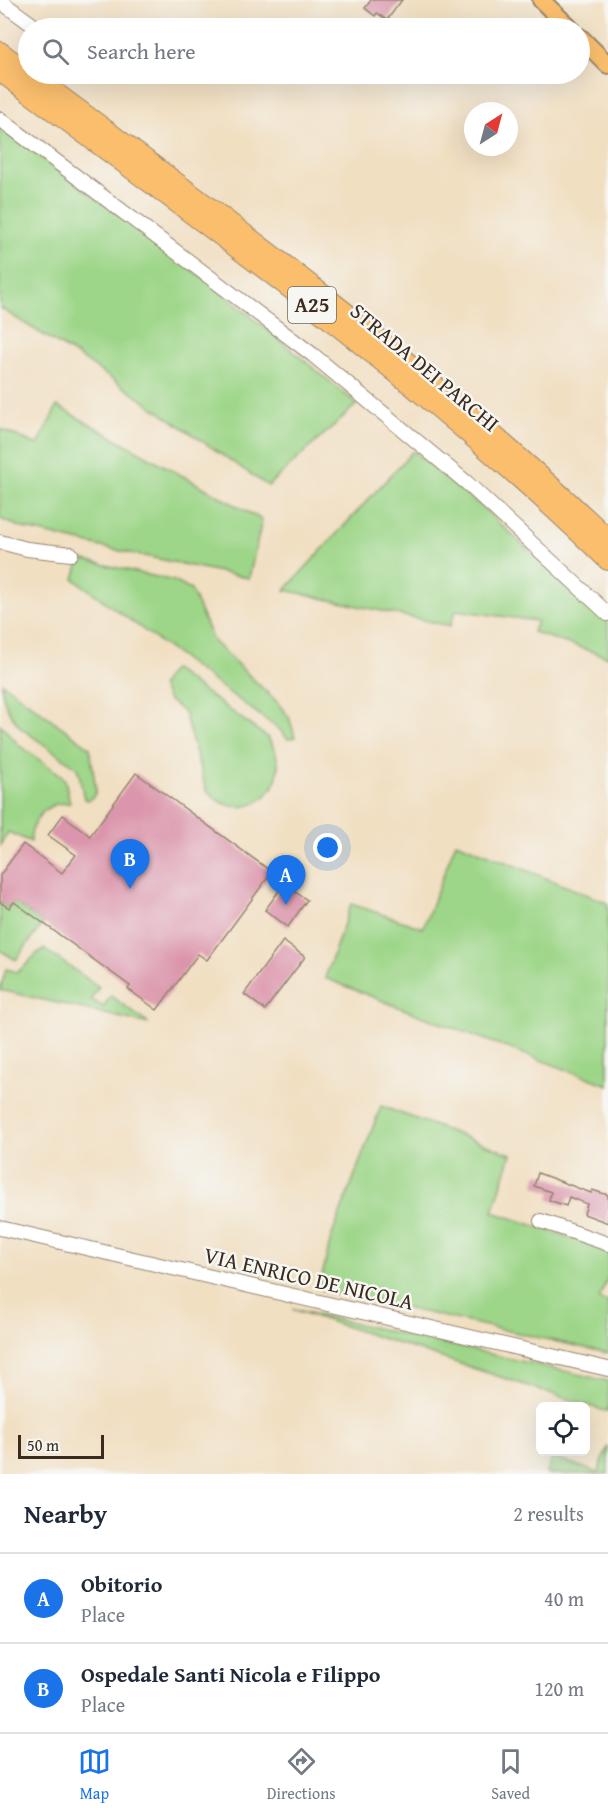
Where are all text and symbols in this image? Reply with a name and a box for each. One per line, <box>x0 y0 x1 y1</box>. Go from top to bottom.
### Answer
search box <box>18 18 590 84</box>
icon: search <box>39 35 72 68</box>
text: Search here <box>87 35 196 67</box>
north arrow <box>464 102 518 156</box>
road number: A25 <box>288 287 336 323</box>
street label: STRADA DEI PARCHI <box>343 295 507 439</box>
your location <box>313 833 342 862</box>
pin: B <box>110 840 150 889</box>
pin: A <box>266 856 306 905</box>
street label: VIA ENRICO DE NICOLA <box>201 1238 418 1318</box>
map controls <box>536 1402 590 1456</box>
button: locate <box>536 1402 590 1456</box>
scale bar <box>18 1432 104 1460</box>
text: 50 m <box>27 1433 59 1457</box>
text: Nearby <box>24 1494 107 1533</box>
text: 2 results <box>513 1499 584 1528</box>
text: Obitorio <box>81 1568 162 1600</box>
text: A <box>37 1584 50 1613</box>
text: 40 m <box>544 1584 584 1613</box>
text: Place <box>81 1600 125 1629</box>
text: Ospedale Santi Nicola e Filippo <box>81 1658 380 1690</box>
text: B <box>37 1674 50 1703</box>
text: 120 m <box>534 1674 584 1703</box>
text: Place <box>81 1690 125 1719</box>
tab: Map <box>78 1745 111 1805</box>
tab: Directions <box>267 1745 336 1805</box>
tab: Saved <box>491 1745 530 1805</box>

